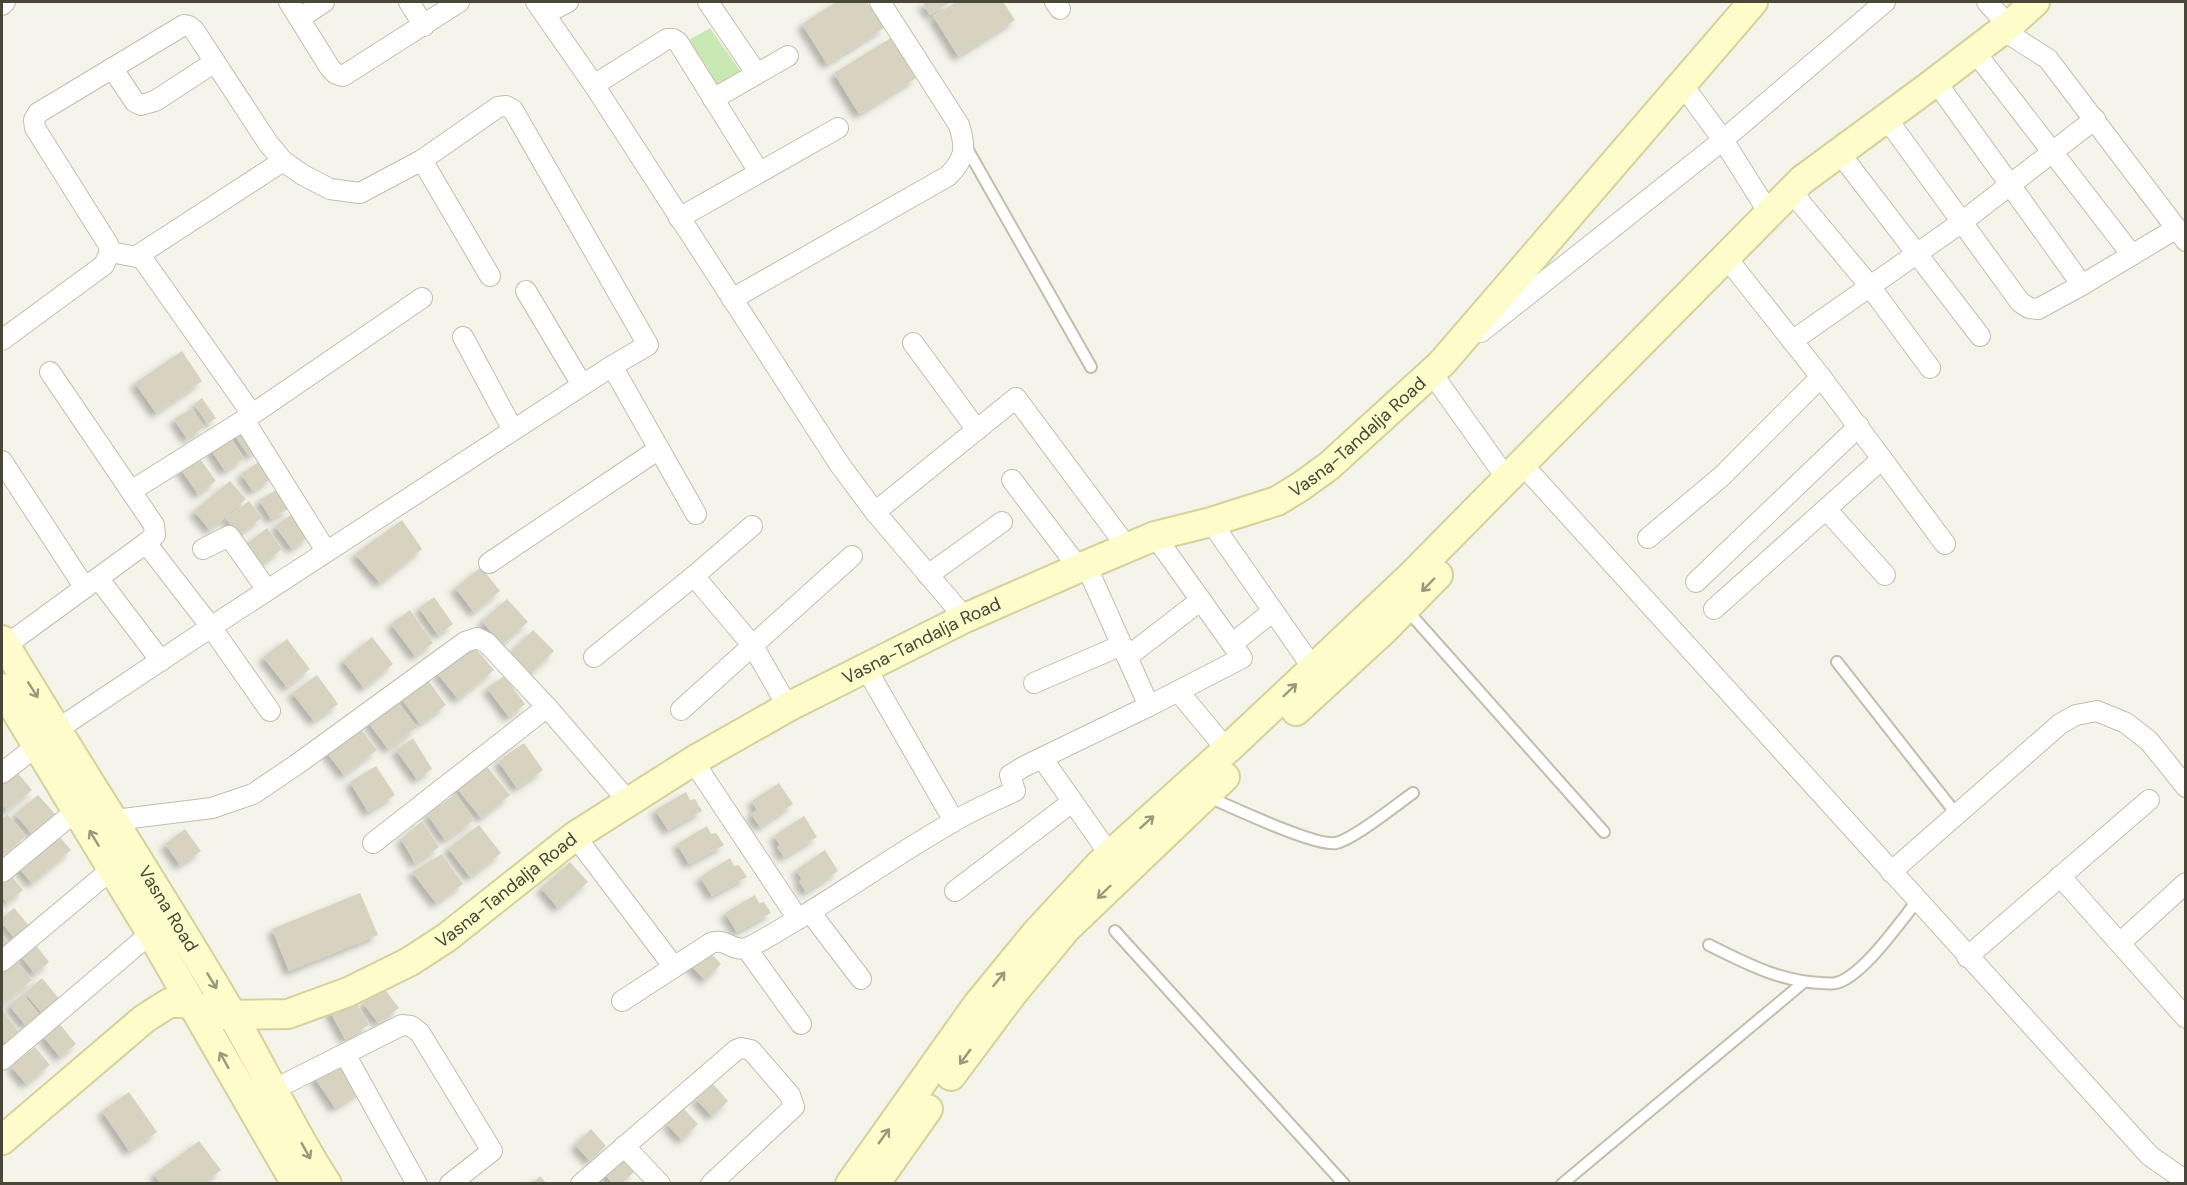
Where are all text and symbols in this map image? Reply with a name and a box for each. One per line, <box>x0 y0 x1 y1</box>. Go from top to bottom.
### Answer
street label: Vasna-Tandalja Road <box>1285 371 1431 503</box>
one-way arrow <box>1421 578 1436 593</box>
street label: Vasna-Tandalja Road <box>838 592 1005 690</box>
one-way arrow <box>27 681 39 698</box>
one-way arrow <box>1283 683 1298 697</box>
one-way arrow <box>1139 814 1154 829</box>
street label: Vasna-Tandalja Road <box>431 827 582 954</box>
one-way arrow <box>87 830 99 847</box>
street label: Vasna Road <box>133 861 204 956</box>
one-way arrow <box>1096 885 1111 900</box>
one-way arrow <box>992 971 1005 987</box>
one-way arrow <box>206 972 218 989</box>
one-way arrow <box>958 1049 971 1065</box>
one-way arrow <box>218 1052 229 1070</box>
one-way arrow <box>878 1129 890 1145</box>
one-way arrow <box>301 1143 313 1160</box>

